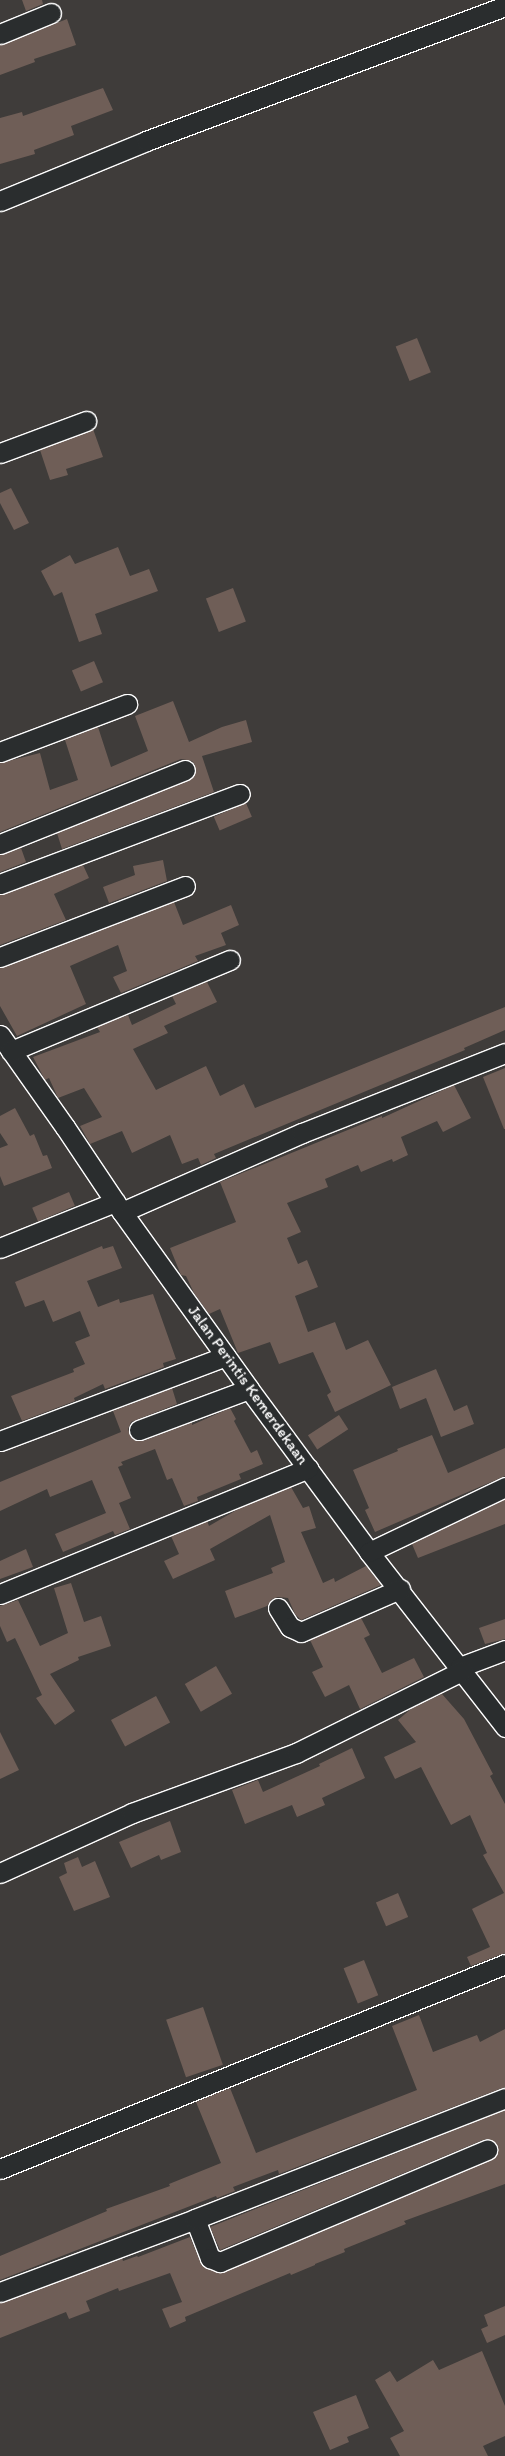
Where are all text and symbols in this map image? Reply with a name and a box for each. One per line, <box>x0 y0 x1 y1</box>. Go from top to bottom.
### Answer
street label: Jalan Perintis Kemerdekaan <box>184 1302 312 1468</box>

